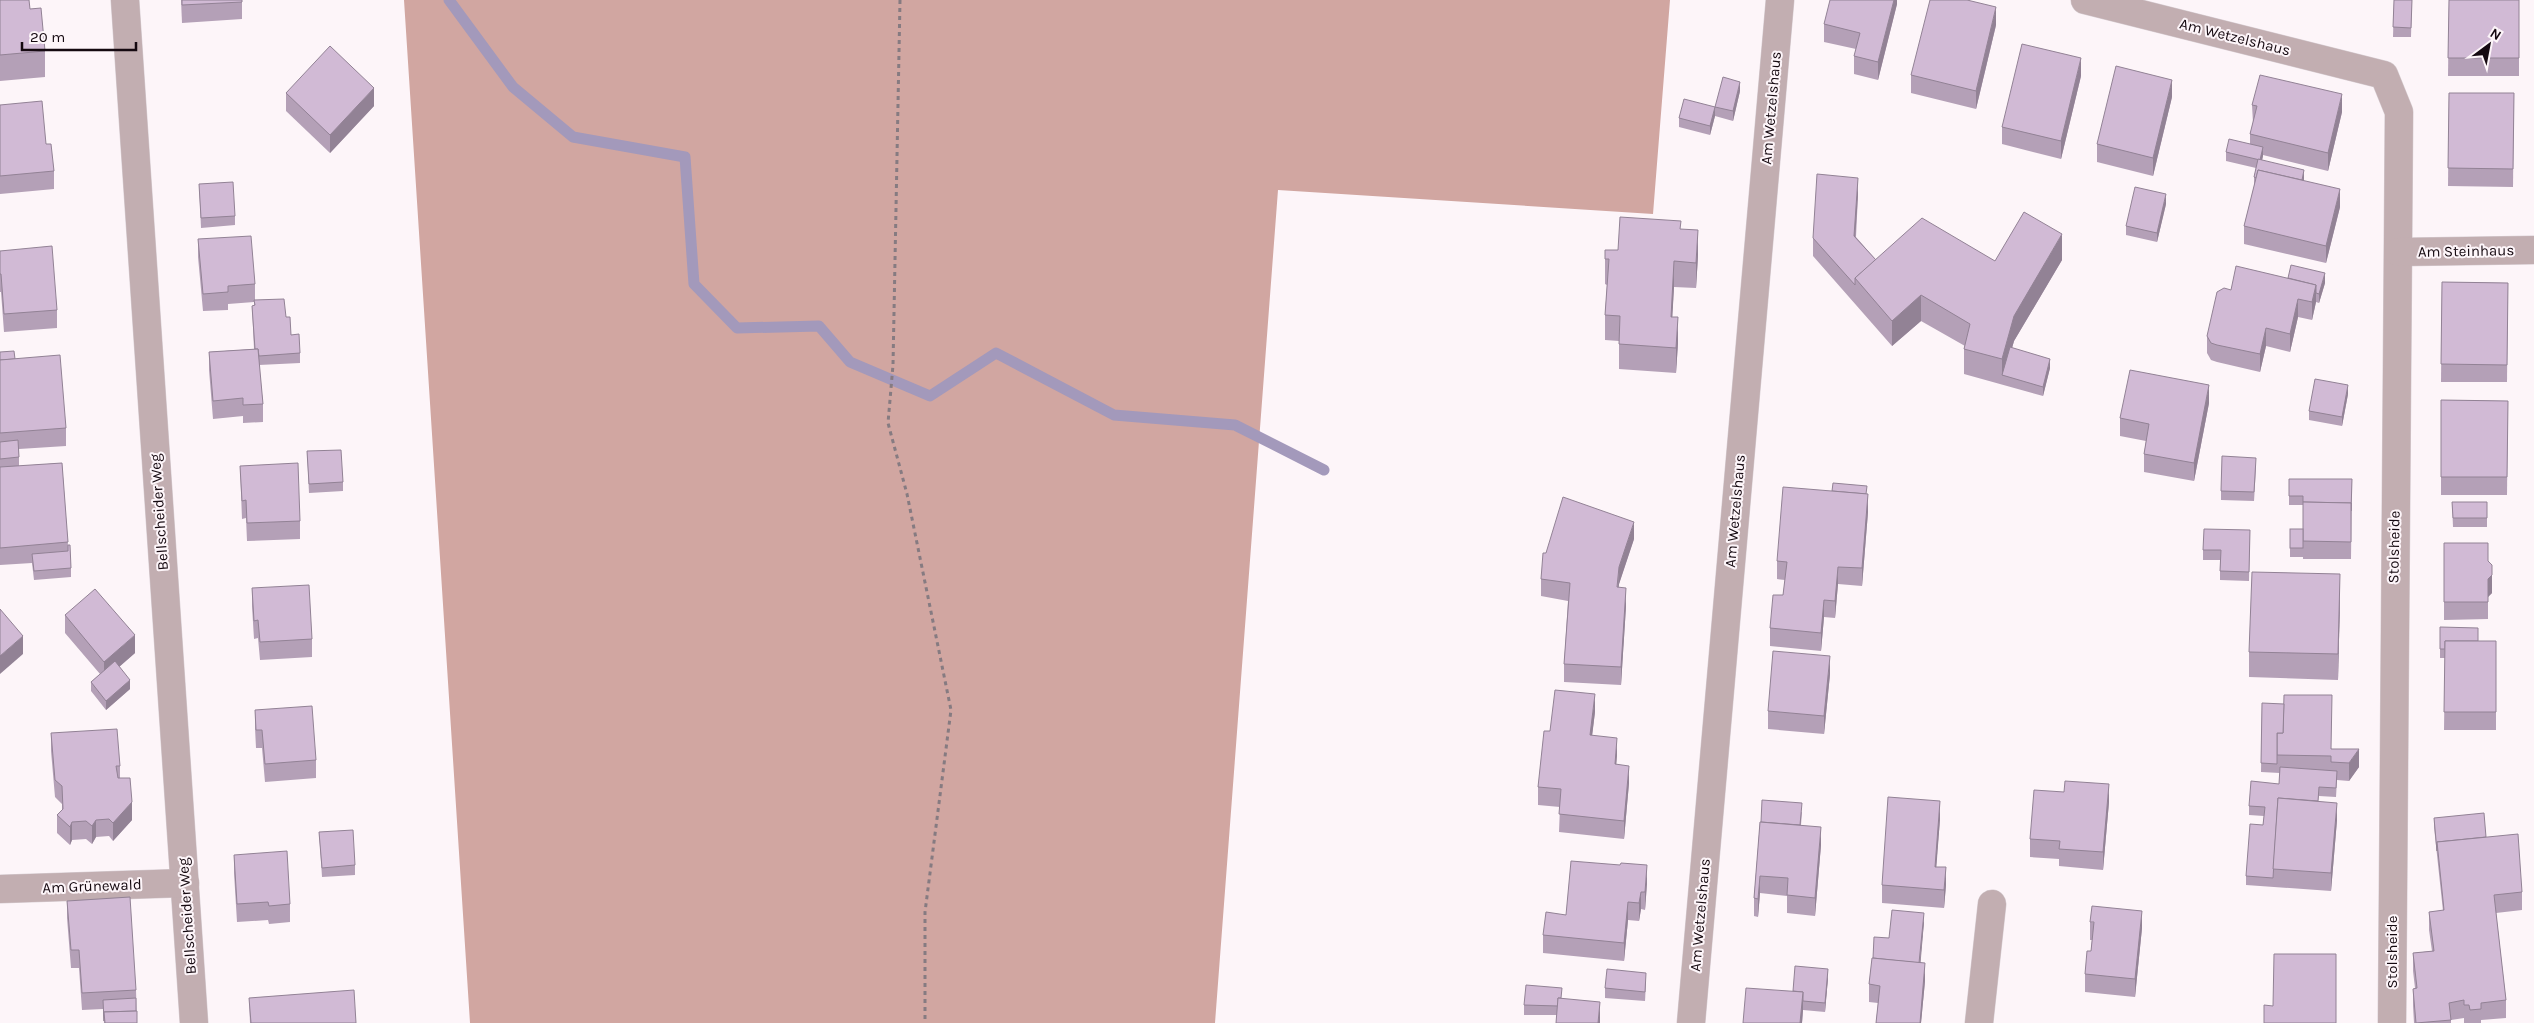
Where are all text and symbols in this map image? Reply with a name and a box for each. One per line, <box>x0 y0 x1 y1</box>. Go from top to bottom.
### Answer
street label: Am Wetzelshaus <box>2178 15 2292 59</box>
scale bar <box>22 20 136 52</box>
north arrow <box>2464 20 2514 70</box>
text: N <box>2487 25 2504 44</box>
text: 20 m <box>30 28 65 46</box>
street label: Am Wetzelshaus <box>1757 51 1785 165</box>
street label: Am Steinhaus <box>2418 241 2514 261</box>
street label: Bellscheider Weg <box>146 453 172 571</box>
street label: Am Wetzelshaus <box>1721 454 1749 568</box>
street label: Stolsheide <box>2384 510 2404 584</box>
street label: Bellscheider Weg <box>174 857 200 975</box>
street label: Am Wetzelshaus <box>1686 858 1714 972</box>
street label: Am Grünewald <box>42 875 142 897</box>
street label: Stolsheide <box>2383 916 2401 988</box>

